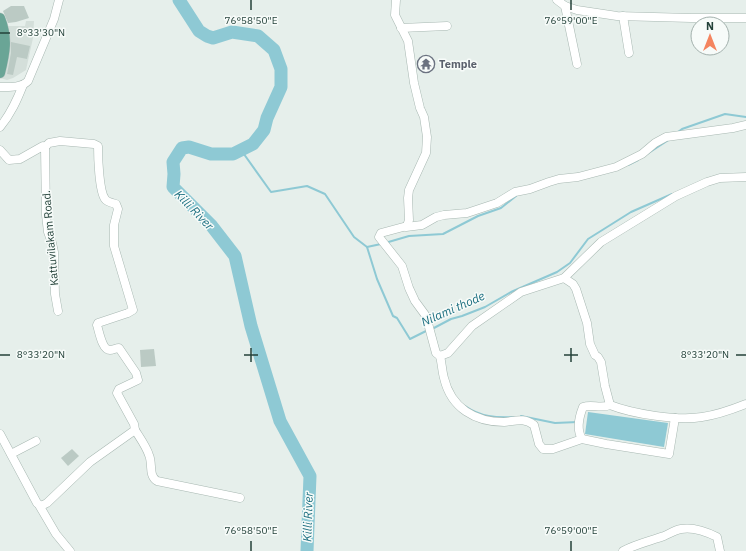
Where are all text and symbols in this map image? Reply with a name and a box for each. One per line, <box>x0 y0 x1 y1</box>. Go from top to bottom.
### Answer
text: 76°58'50"E <box>224 14 278 27</box>
text: 76°59'00"E <box>544 14 598 27</box>
north arrow <box>690 16 730 56</box>
text: N <box>706 19 714 33</box>
text: 8°33'30"N <box>17 26 65 39</box>
temple icon: Temple <box>416 54 436 74</box>
place label: Temple <box>439 57 477 71</box>
water label: Killi River <box>172 187 217 233</box>
street label: Kattuvilakam Road. <box>39 190 61 286</box>
water label: Nilami thode <box>419 288 487 329</box>
text: 8°33'20"N <box>17 348 65 361</box>
text: 8°33'20"N <box>681 348 729 361</box>
water label: Killi River <box>299 491 316 542</box>
text: 76°58'50"E <box>224 524 278 537</box>
text: 76°59'00"E <box>544 524 598 537</box>

